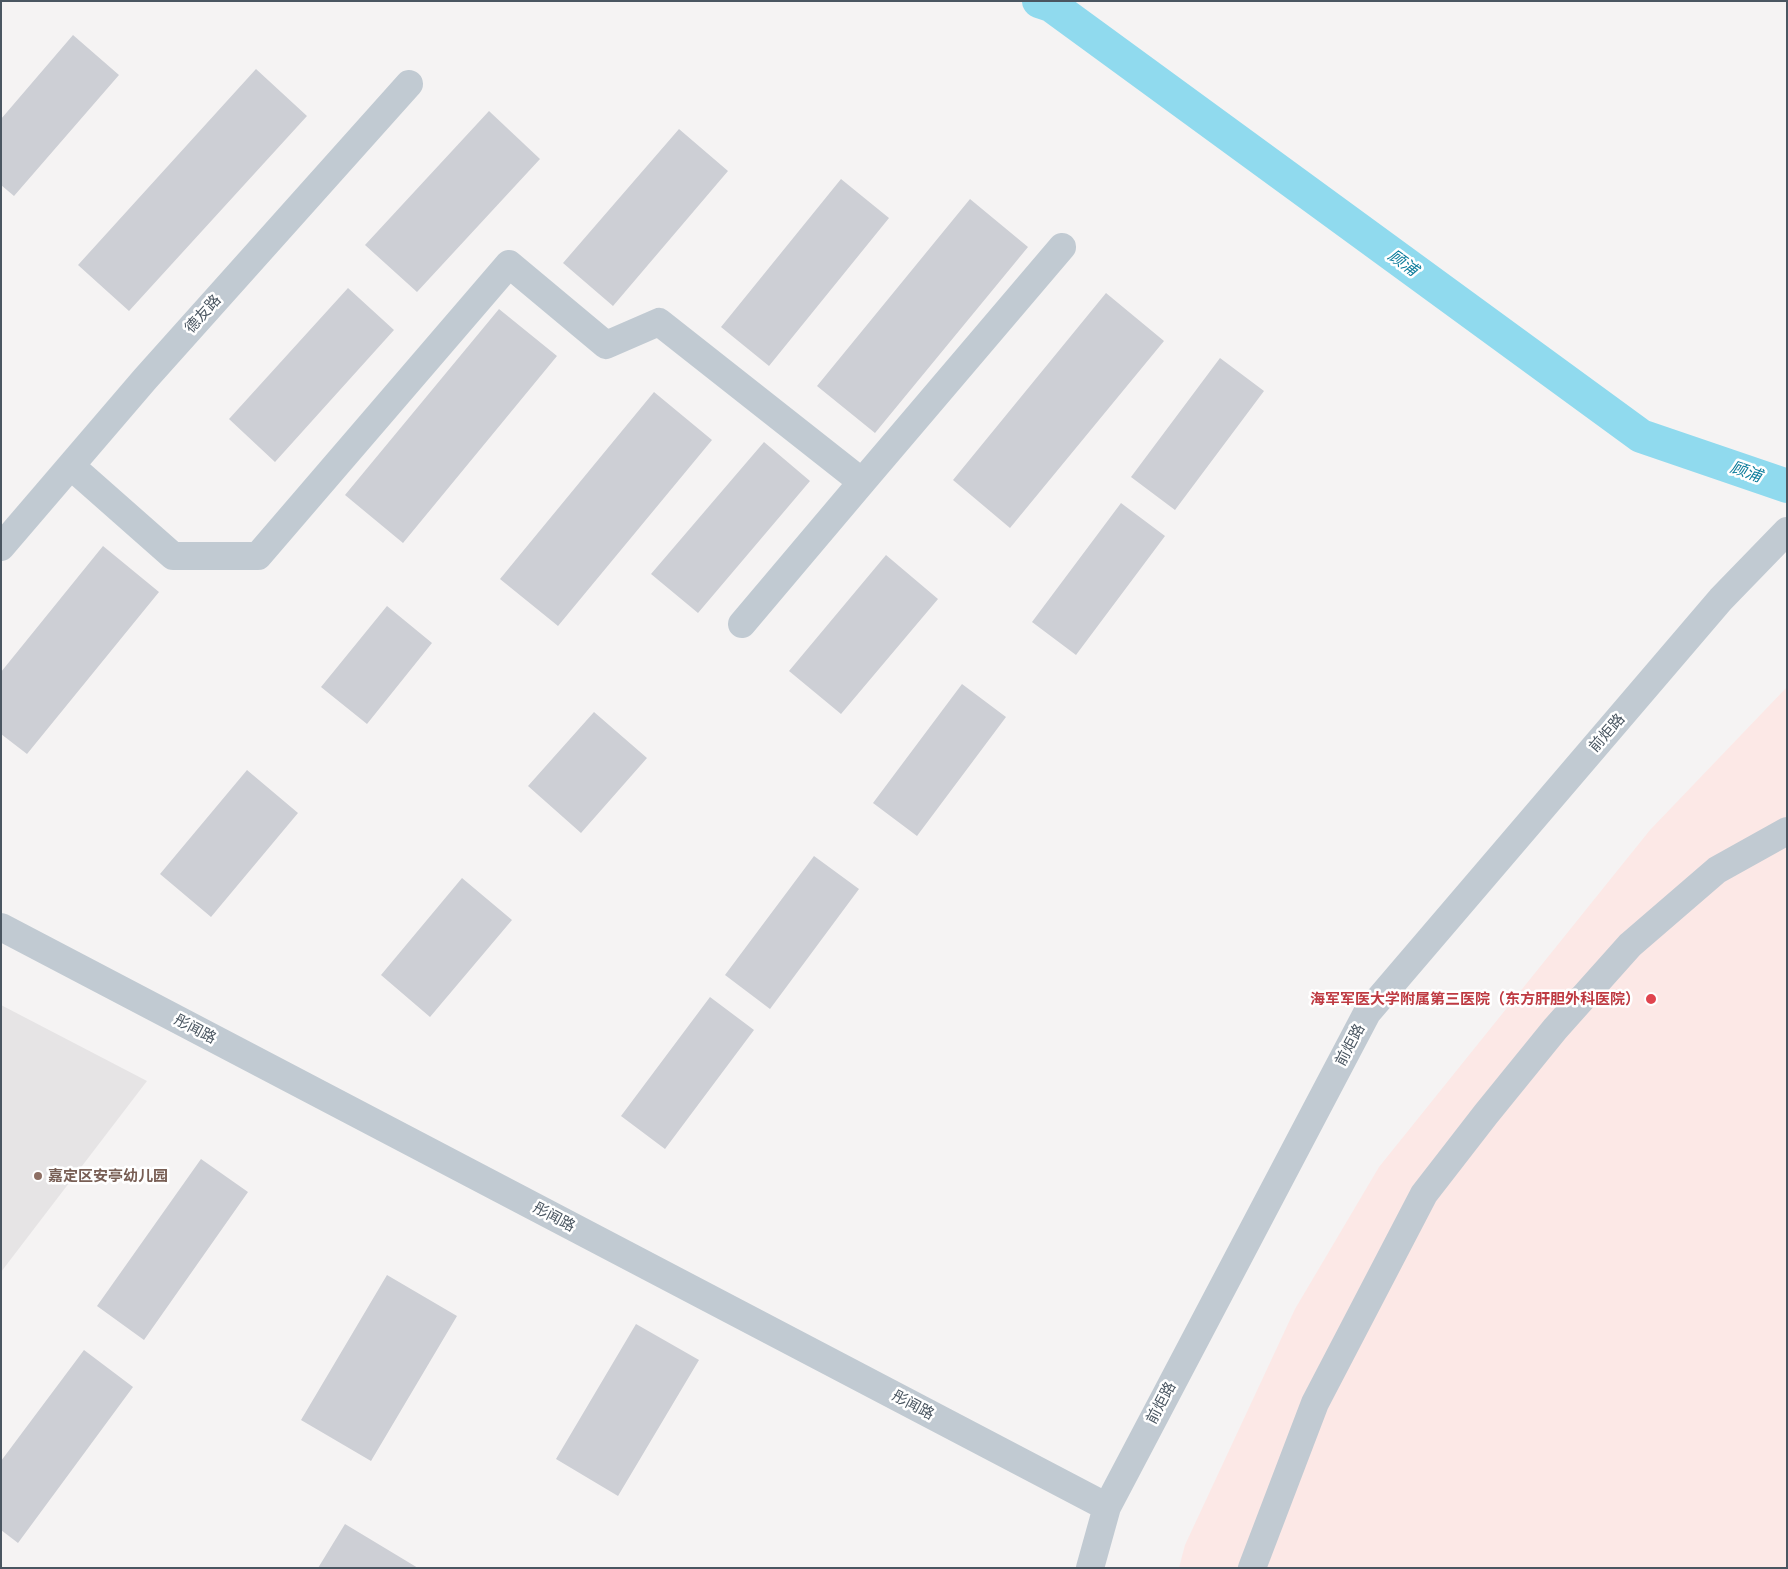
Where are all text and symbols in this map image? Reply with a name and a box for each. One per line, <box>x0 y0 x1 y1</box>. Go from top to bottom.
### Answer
water label: 顾浦 <box>1384 246 1422 280</box>
street label: 德友路 <box>181 291 225 337</box>
water label: 顾浦 <box>1728 458 1764 486</box>
street label: 前炬路 <box>1585 710 1629 756</box>
place label: 海军军医大学附属第三医院（东方肝胆外科医院） <box>1310 990 1640 1008</box>
marker: 海军军医大学附属第三医院（东方肝胆外科医院） <box>1644 992 1658 1006</box>
street label: 彤闻路 <box>171 1010 219 1048</box>
street label: 前炬路 <box>1331 1021 1369 1069</box>
place label: 嘉定区安亭幼儿园 <box>48 1167 168 1185</box>
marker: 嘉定区安亭幼儿园 <box>32 1170 44 1182</box>
street label: 彤闻路 <box>530 1198 578 1236</box>
street label: 前炬路 <box>1142 1379 1180 1427</box>
street label: 彤闻路 <box>889 1386 937 1424</box>

